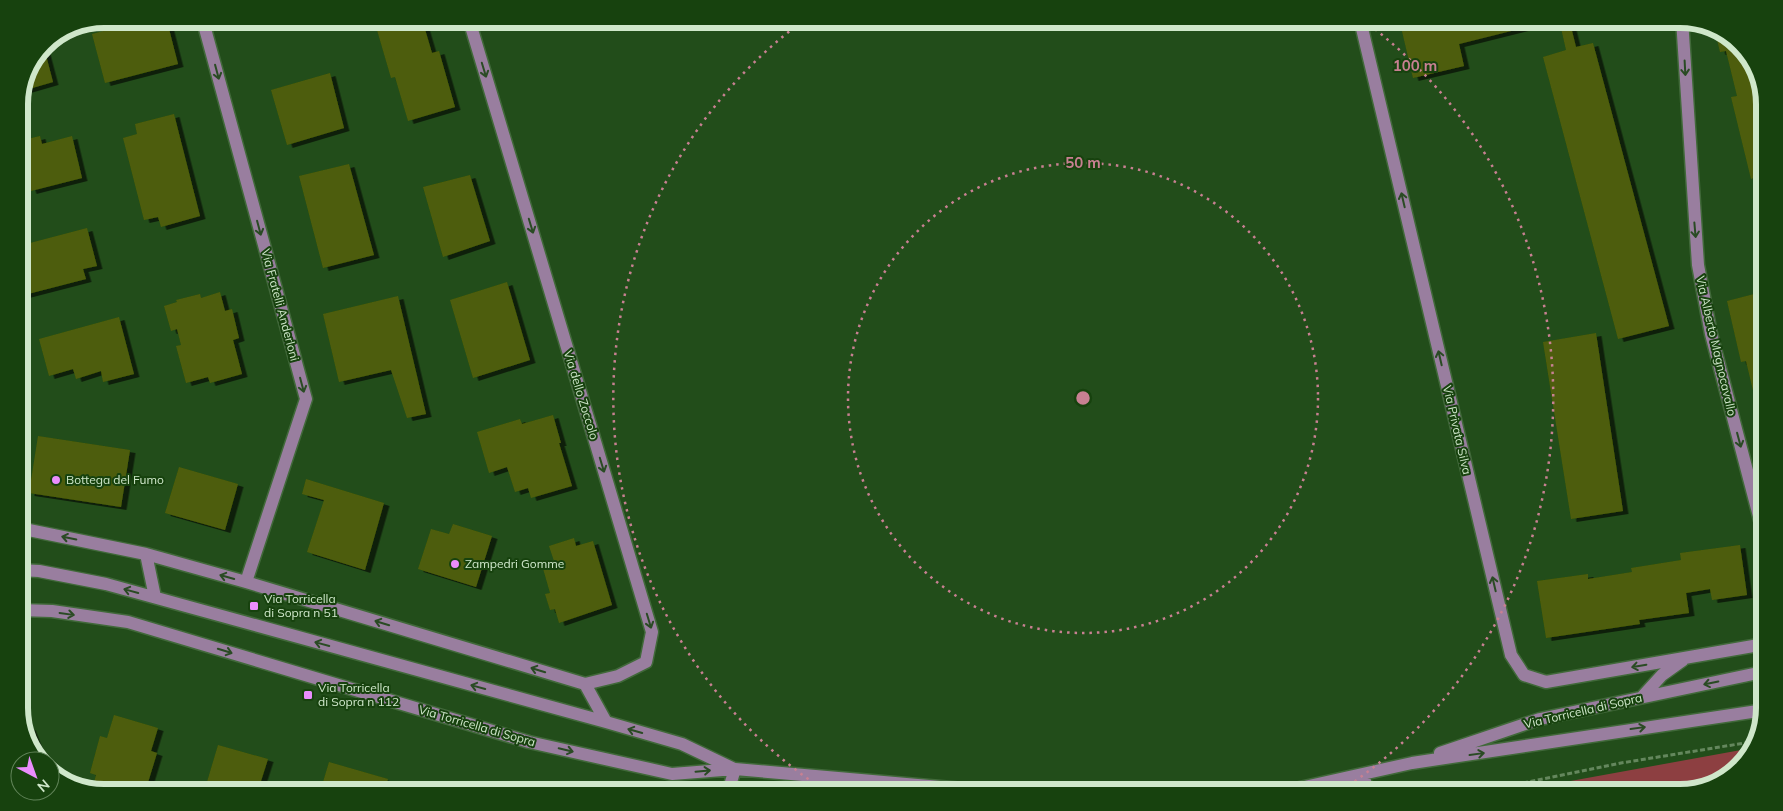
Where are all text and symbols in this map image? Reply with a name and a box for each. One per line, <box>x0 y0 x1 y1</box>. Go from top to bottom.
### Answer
text: 100 m <box>1393 56 1437 75</box>
one-way arrow <box>1680 60 1689 76</box>
one-way arrow <box>480 62 490 78</box>
one-way arrow <box>212 63 222 79</box>
text: 50 m <box>1065 153 1101 172</box>
one-way arrow <box>1398 192 1407 208</box>
one-way arrow <box>526 218 536 234</box>
one-way arrow <box>255 220 265 236</box>
one-way arrow <box>1690 222 1699 238</box>
street label: Via Fratelli Anderloni <box>258 247 303 363</box>
street label: Via Alberto Magnocavallo <box>1693 274 1740 418</box>
street label: Via dello Zoccolo <box>561 348 602 442</box>
one-way arrow <box>1435 350 1444 366</box>
one-way arrow <box>298 377 308 393</box>
street label: Via Privata Silva <box>1440 384 1475 476</box>
centre of rings <box>1074 389 1092 407</box>
one-way arrow <box>1735 432 1744 448</box>
one-way arrow <box>598 457 608 473</box>
place label: Bottega del Fumo <box>66 472 164 487</box>
marker: Bottega del Fumo <box>50 474 62 486</box>
one-way arrow <box>61 533 77 543</box>
place label: Zampedri Gomme <box>465 556 564 571</box>
marker: Zampedri Gomme <box>449 558 461 570</box>
one-way arrow <box>219 571 235 581</box>
one-way arrow <box>1489 576 1498 592</box>
one-way arrow <box>124 586 140 595</box>
place label: Via Torricella di Sopra n 51 <box>264 591 338 620</box>
marker: Via Torricella di Sopra n 51 <box>248 600 260 612</box>
one-way arrow <box>59 609 75 619</box>
one-way arrow <box>644 613 654 629</box>
one-way arrow <box>375 618 391 628</box>
one-way arrow <box>314 638 330 648</box>
one-way arrow <box>217 646 233 656</box>
one-way arrow <box>1631 662 1647 671</box>
one-way arrow <box>530 664 546 674</box>
one-way arrow <box>1703 679 1719 688</box>
place label: Via Torricella di Sopra n 112 <box>318 680 399 709</box>
one-way arrow <box>471 682 487 691</box>
marker: Via Torricella di Sopra n 112 <box>302 689 314 701</box>
street label: Via Torricella di Sopra <box>1522 690 1643 731</box>
street label: Via Torricella di Sopra <box>417 702 537 749</box>
one-way arrow <box>1630 723 1646 733</box>
one-way arrow <box>627 725 643 735</box>
one-way arrow <box>557 746 573 755</box>
one-way arrow <box>1469 748 1485 758</box>
north arrow <box>10 751 60 801</box>
one-way arrow <box>695 767 711 776</box>
text: N <box>34 776 53 796</box>

